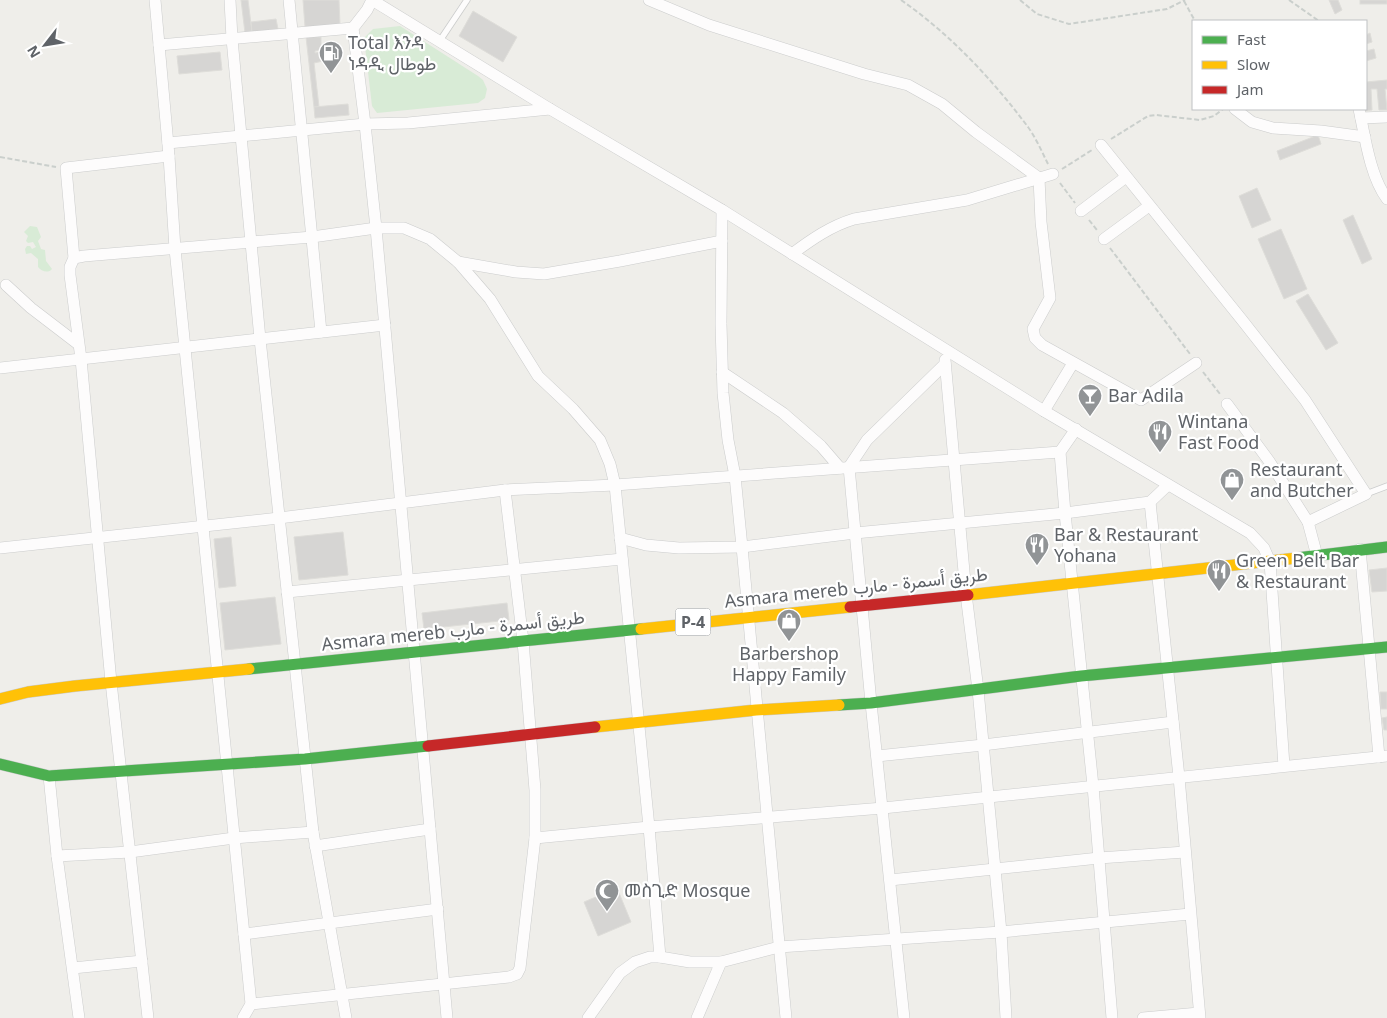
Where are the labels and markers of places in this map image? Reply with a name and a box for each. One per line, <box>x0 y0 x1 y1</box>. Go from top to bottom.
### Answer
place label: Total እንዳ ነዳዲ طوطال <box>348 30 436 75</box>
fuel station icon: Total እንዳ ነዳዲ طوطال <box>318 40 344 74</box>
bar icon: Bar Adila <box>1077 383 1103 417</box>
place label: Bar Adila <box>1108 383 1184 407</box>
place label: Wintana Fast Food <box>1178 409 1259 454</box>
restaurant icon: Wintana Fast Food <box>1147 419 1173 453</box>
place label: Restaurant and Butcher <box>1250 457 1354 502</box>
shop icon: Restaurant and Butcher <box>1219 467 1245 501</box>
place label: Bar & Restaurant Yohana <box>1054 522 1199 567</box>
restaurant icon: Bar & Restaurant Yohana <box>1024 532 1050 566</box>
place label: Green Belt Bar & Restaurant <box>1236 548 1360 593</box>
restaurant icon: Green Belt Bar & Restaurant <box>1206 558 1232 592</box>
shop icon: Barbershop Happy Family <box>776 608 802 642</box>
place label: Barbershop Happy Family <box>732 641 847 686</box>
mosque icon: መስጊድ Mosque <box>594 878 620 912</box>
place label: መስጊድ Mosque <box>624 878 751 902</box>

